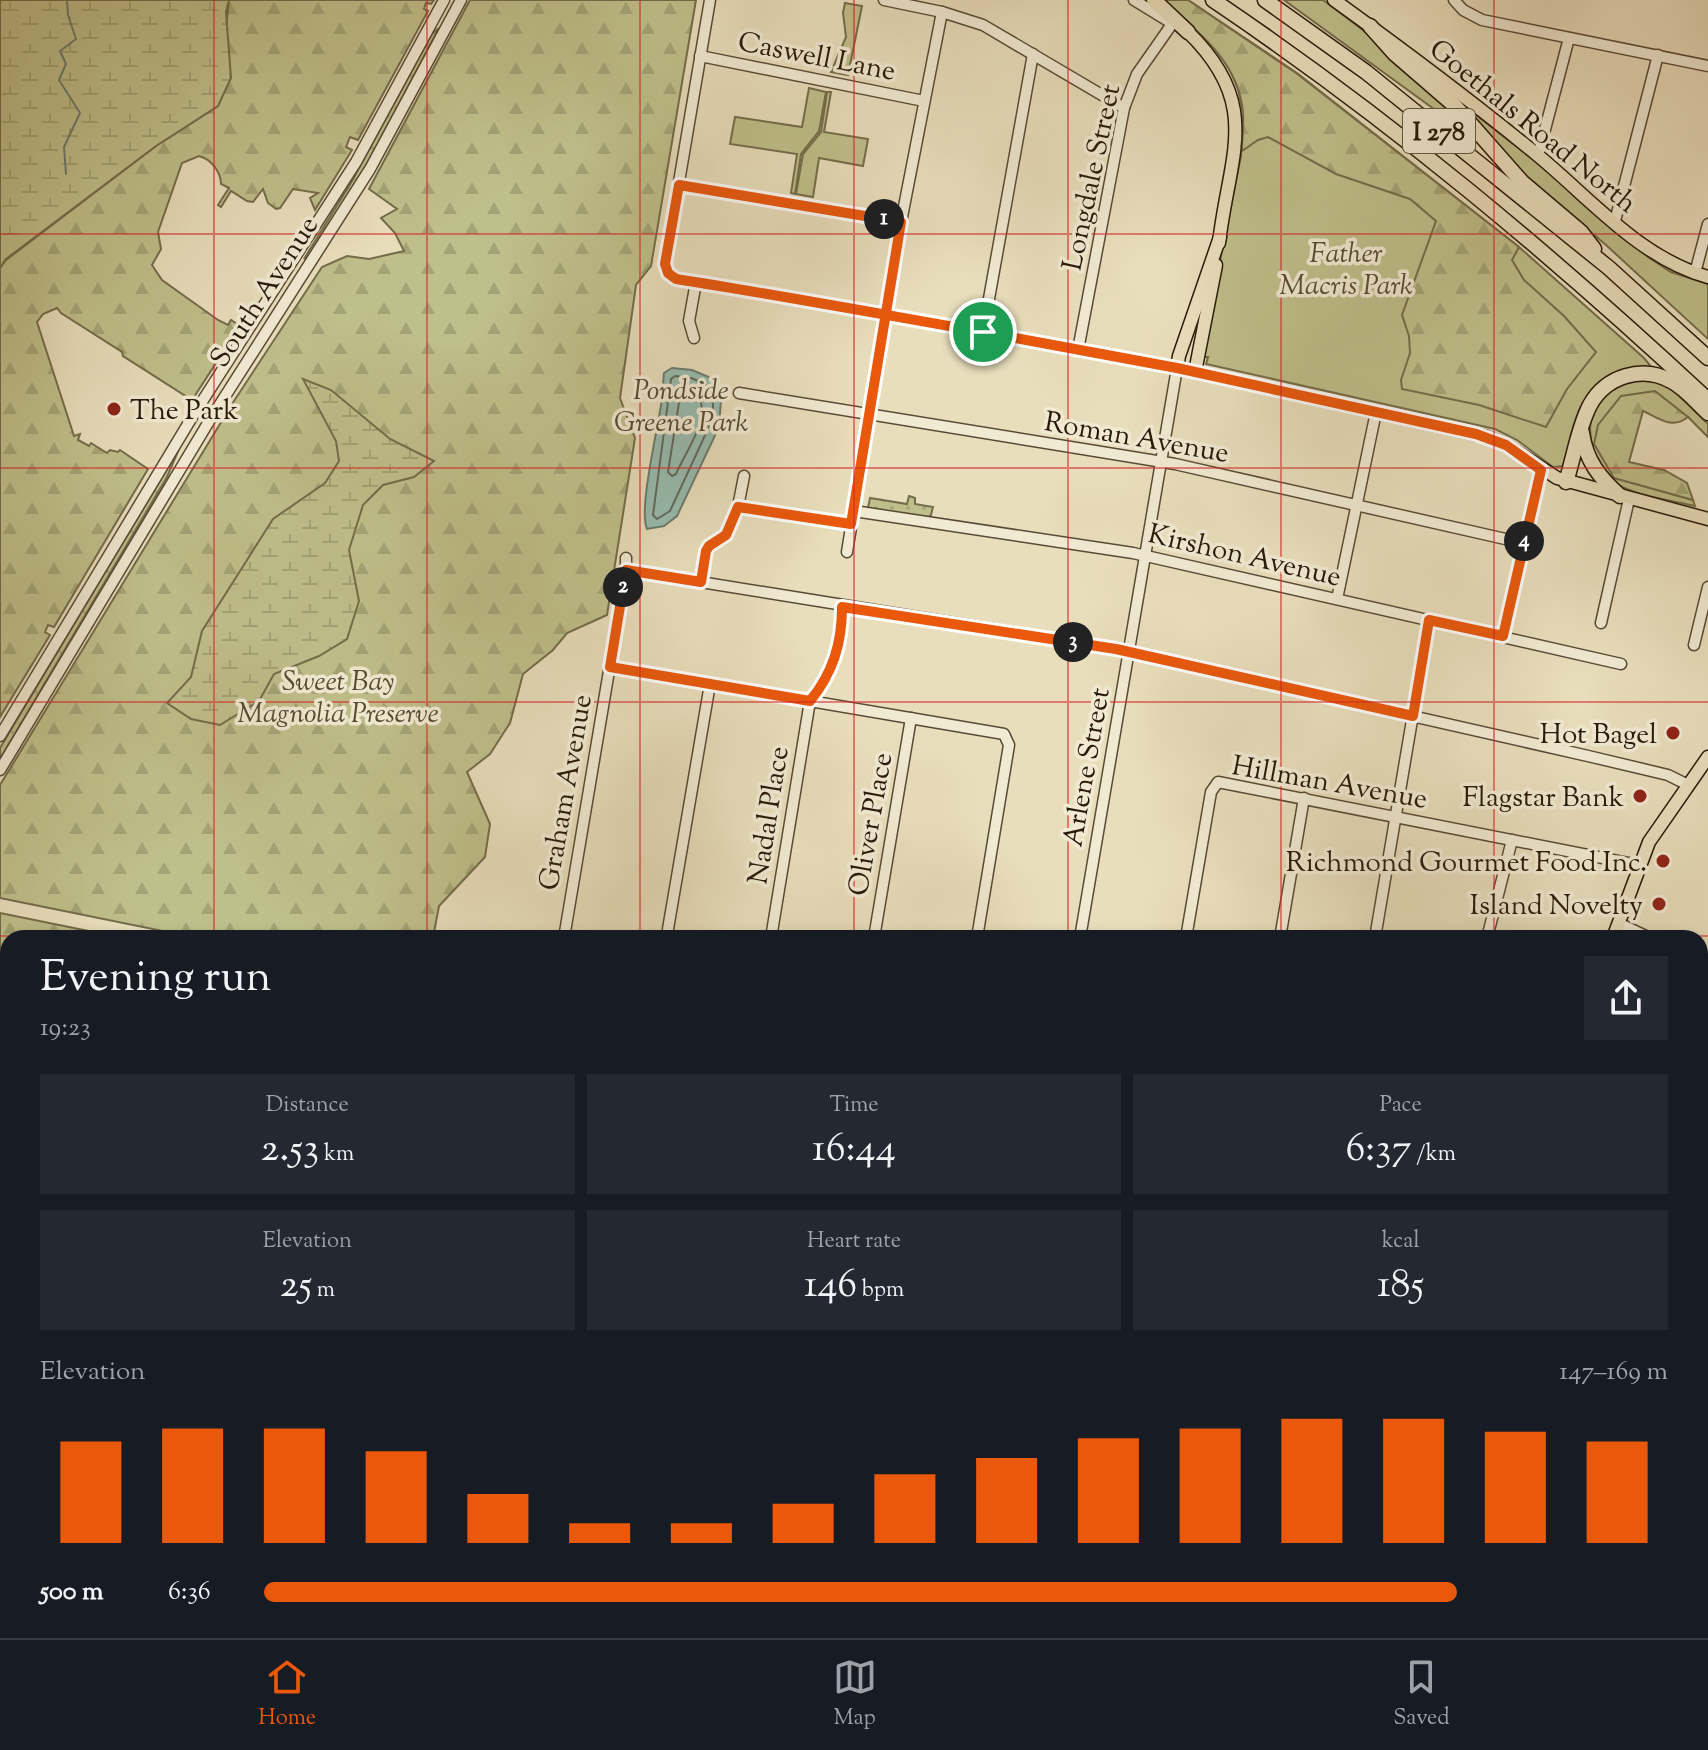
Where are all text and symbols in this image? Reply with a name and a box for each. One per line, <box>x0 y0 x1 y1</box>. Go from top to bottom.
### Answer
street label: Caswell Lane <box>734 23 899 93</box>
street label: Goethals Road North <box>1419 31 1645 224</box>
street label: Longdale Street <box>1054 80 1132 274</box>
road number: I 278 <box>1403 109 1475 153</box>
pin: 1 <box>864 199 904 239</box>
text: 1 <box>880 203 888 235</box>
street label: South Avenue <box>201 209 330 376</box>
park label: Father Macris Park <box>1279 235 1413 307</box>
pin <box>949 298 1017 366</box>
icon: arrive <box>961 310 1005 354</box>
park label: Pondside Greene Park <box>614 372 748 444</box>
place label: The Park <box>130 392 238 432</box>
marker: The Park <box>105 400 123 418</box>
street label: Roman Avenue <box>1041 403 1232 475</box>
street label: Kirshon Avenue <box>1144 515 1345 599</box>
pin: 4 <box>1504 521 1544 561</box>
text: 4 <box>1518 525 1530 557</box>
pin: 2 <box>603 567 643 607</box>
text: 2 <box>618 571 628 603</box>
pin: 3 <box>1053 622 1093 662</box>
text: 3 <box>1069 626 1077 658</box>
park label: Sweet Bay Magnolia Preserve <box>237 663 439 735</box>
street label: Arlene Street <box>1054 685 1122 850</box>
street label: Graham Avenue <box>530 691 604 894</box>
place label: Hot Bagel <box>1540 716 1657 756</box>
marker: Hot Bagel <box>1664 724 1682 742</box>
street label: Nadal Place <box>739 744 801 887</box>
street label: Hillman Avenue <box>1229 747 1430 821</box>
street label: Oliver Place <box>840 750 904 899</box>
place label: Flagstar Bank <box>1463 779 1624 819</box>
marker: Flagstar Bank <box>1631 787 1649 805</box>
place label: Richmond Gourmet Food Inc. <box>1286 844 1647 884</box>
marker: Richmond Gourmet Food Inc. <box>1654 852 1672 870</box>
place label: Island Novelty <box>1470 887 1643 927</box>
marker: Island Novelty <box>1650 895 1668 913</box>
text: Evening run <box>40 948 272 1011</box>
button: share <box>1584 956 1668 1040</box>
text: 19:23 <box>40 1010 91 1047</box>
text: Distance <box>266 1090 349 1122</box>
text: Time <box>830 1090 878 1122</box>
text: Pace <box>1380 1090 1422 1122</box>
text: 2.53 <box>261 1122 319 1179</box>
text: 16:44 <box>812 1122 896 1179</box>
text: 6:37 <box>1345 1122 1411 1179</box>
text: km <box>319 1139 354 1171</box>
text: /km <box>1411 1139 1456 1171</box>
text: Elevation <box>263 1226 352 1258</box>
text: Heart rate <box>807 1226 901 1258</box>
text: kcal <box>1382 1226 1420 1258</box>
text: 25 <box>280 1258 312 1315</box>
text: 146 <box>804 1258 857 1315</box>
text: 185 <box>1377 1258 1424 1315</box>
text: m <box>312 1275 335 1307</box>
text: bpm <box>857 1275 904 1307</box>
text: Elevation <box>40 1354 145 1391</box>
text: 147–169 m <box>1559 1354 1668 1391</box>
text: 500 m <box>40 1574 103 1611</box>
text: 6:36 <box>168 1574 211 1611</box>
tab: Home <box>258 1655 316 1735</box>
tab: Map <box>833 1655 877 1735</box>
tab: Saved <box>1393 1655 1450 1735</box>

